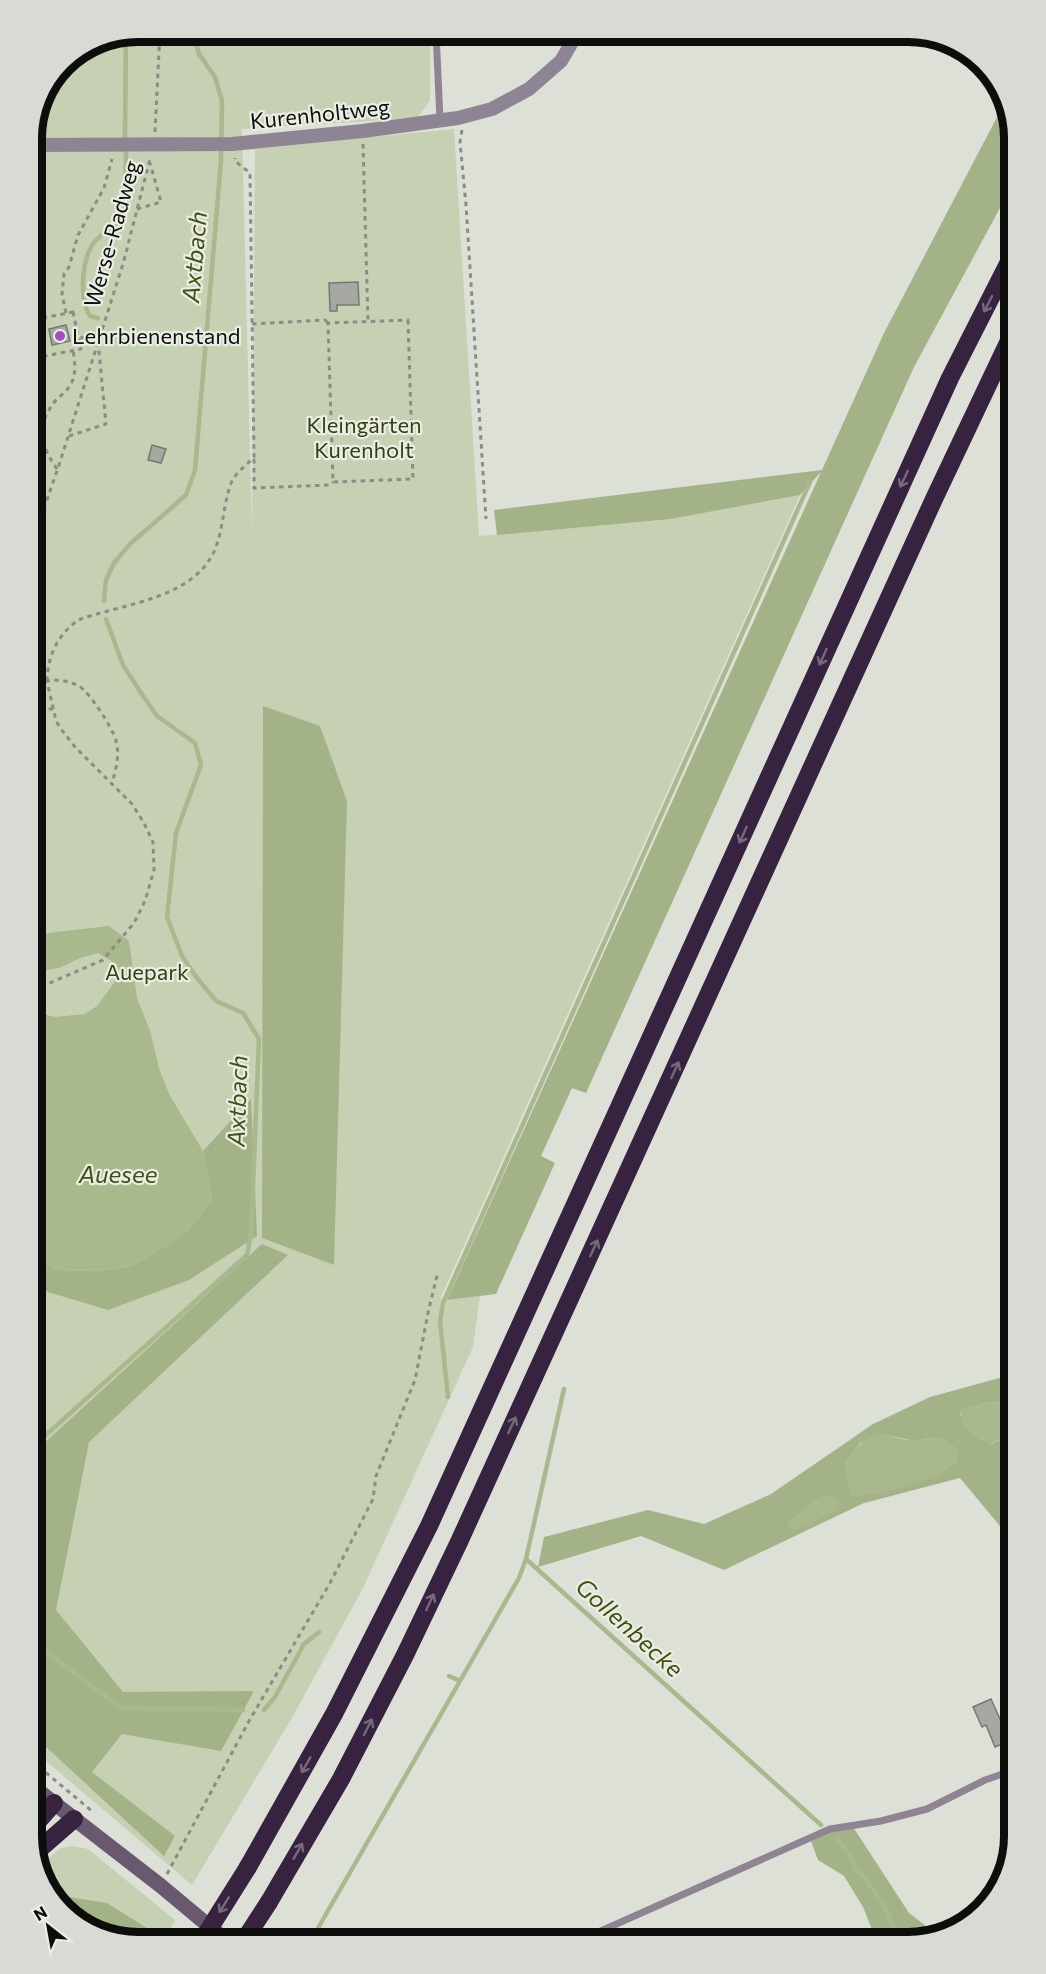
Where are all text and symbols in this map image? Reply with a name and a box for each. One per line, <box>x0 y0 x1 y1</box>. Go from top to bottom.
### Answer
street label: Kurenholtweg <box>249 93 391 134</box>
street label: Werse-Radweg <box>78 157 145 310</box>
water label: Axtbach <box>175 210 212 305</box>
one-way arrow <box>981 294 993 312</box>
place label: Lehrbienenstand <box>72 322 240 349</box>
marker: Lehrbienenstand <box>53 329 67 343</box>
park label: Kleingärten Kurenholt <box>306 411 422 463</box>
one-way arrow <box>897 470 909 488</box>
one-way arrow <box>817 647 828 666</box>
one-way arrow <box>736 825 748 843</box>
park label: Auepark <box>105 958 189 985</box>
water label: Axtbach <box>220 1055 253 1148</box>
one-way arrow <box>669 1062 681 1080</box>
water label: Auesee <box>78 1159 158 1188</box>
one-way arrow <box>588 1239 600 1257</box>
one-way arrow <box>508 1416 519 1434</box>
water label: Gollenbecke <box>570 1571 690 1683</box>
one-way arrow <box>425 1593 437 1611</box>
one-way arrow <box>362 1718 374 1736</box>
one-way arrow <box>299 1756 311 1773</box>
one-way arrow <box>293 1843 305 1860</box>
north arrow <box>18 1896 78 1956</box>
one-way arrow <box>218 1896 230 1913</box>
text: N <box>30 1901 50 1924</box>

